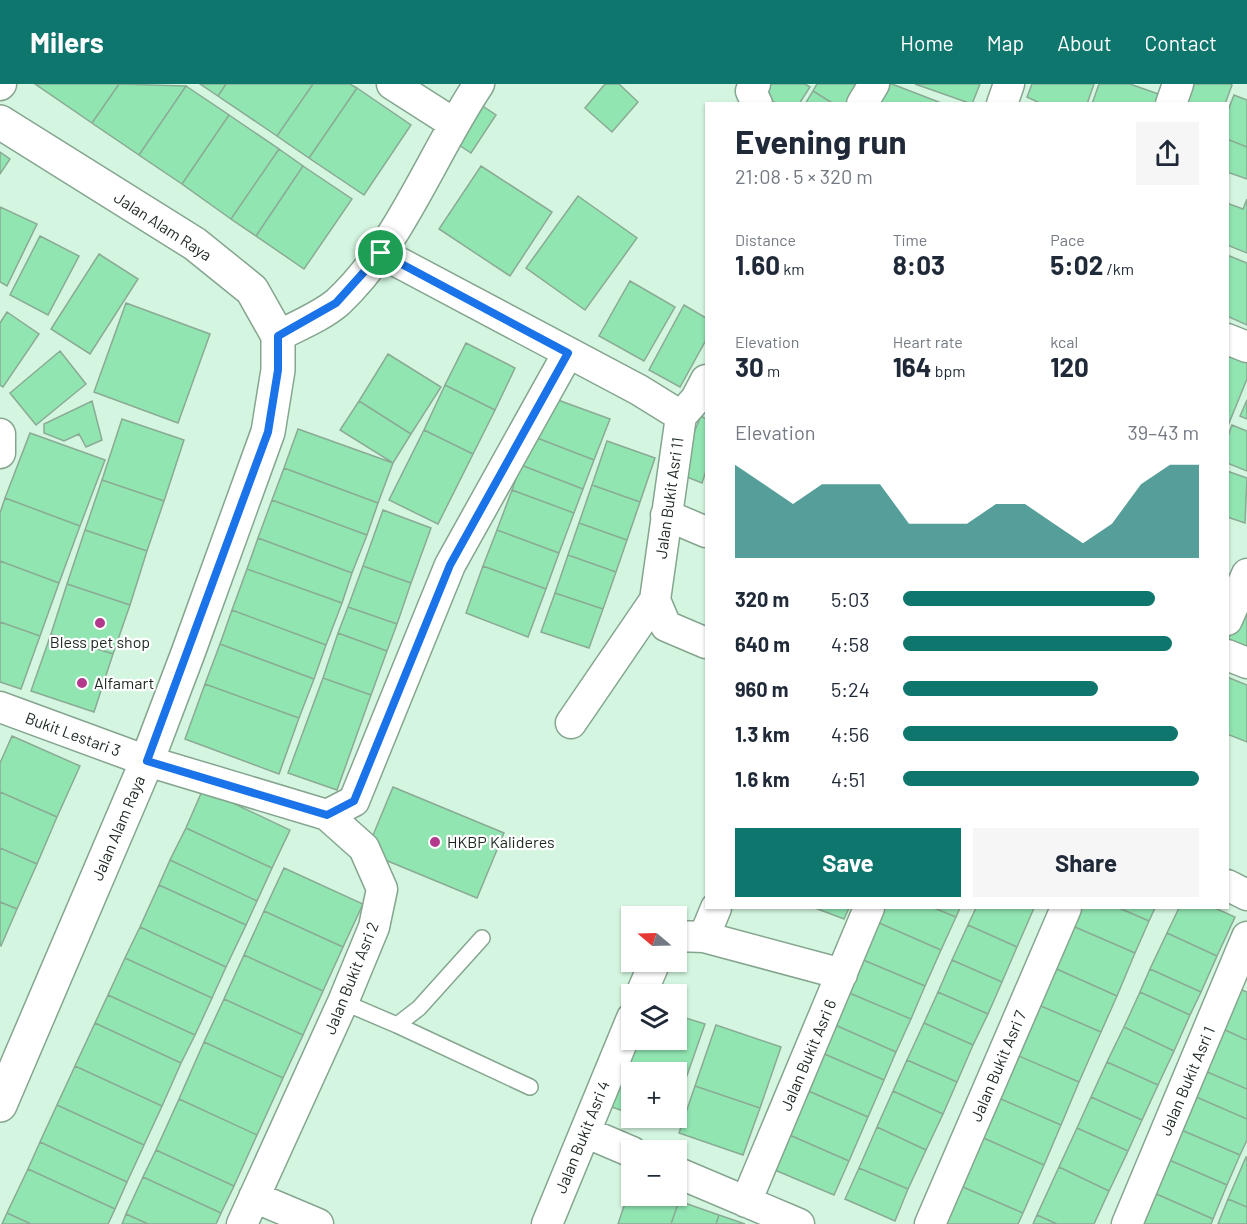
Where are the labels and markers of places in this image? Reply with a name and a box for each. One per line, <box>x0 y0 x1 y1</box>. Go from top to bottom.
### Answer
pin <box>355 227 406 278</box>
marker: Bless pet shop <box>93 616 107 630</box>
place label: Bless pet shop <box>50 632 150 651</box>
place label: Alfamart <box>94 673 154 692</box>
marker: Alfamart <box>75 676 89 690</box>
place label: HKBP Kalideres <box>447 832 555 851</box>
marker: HKBP Kalideres <box>428 835 442 849</box>

